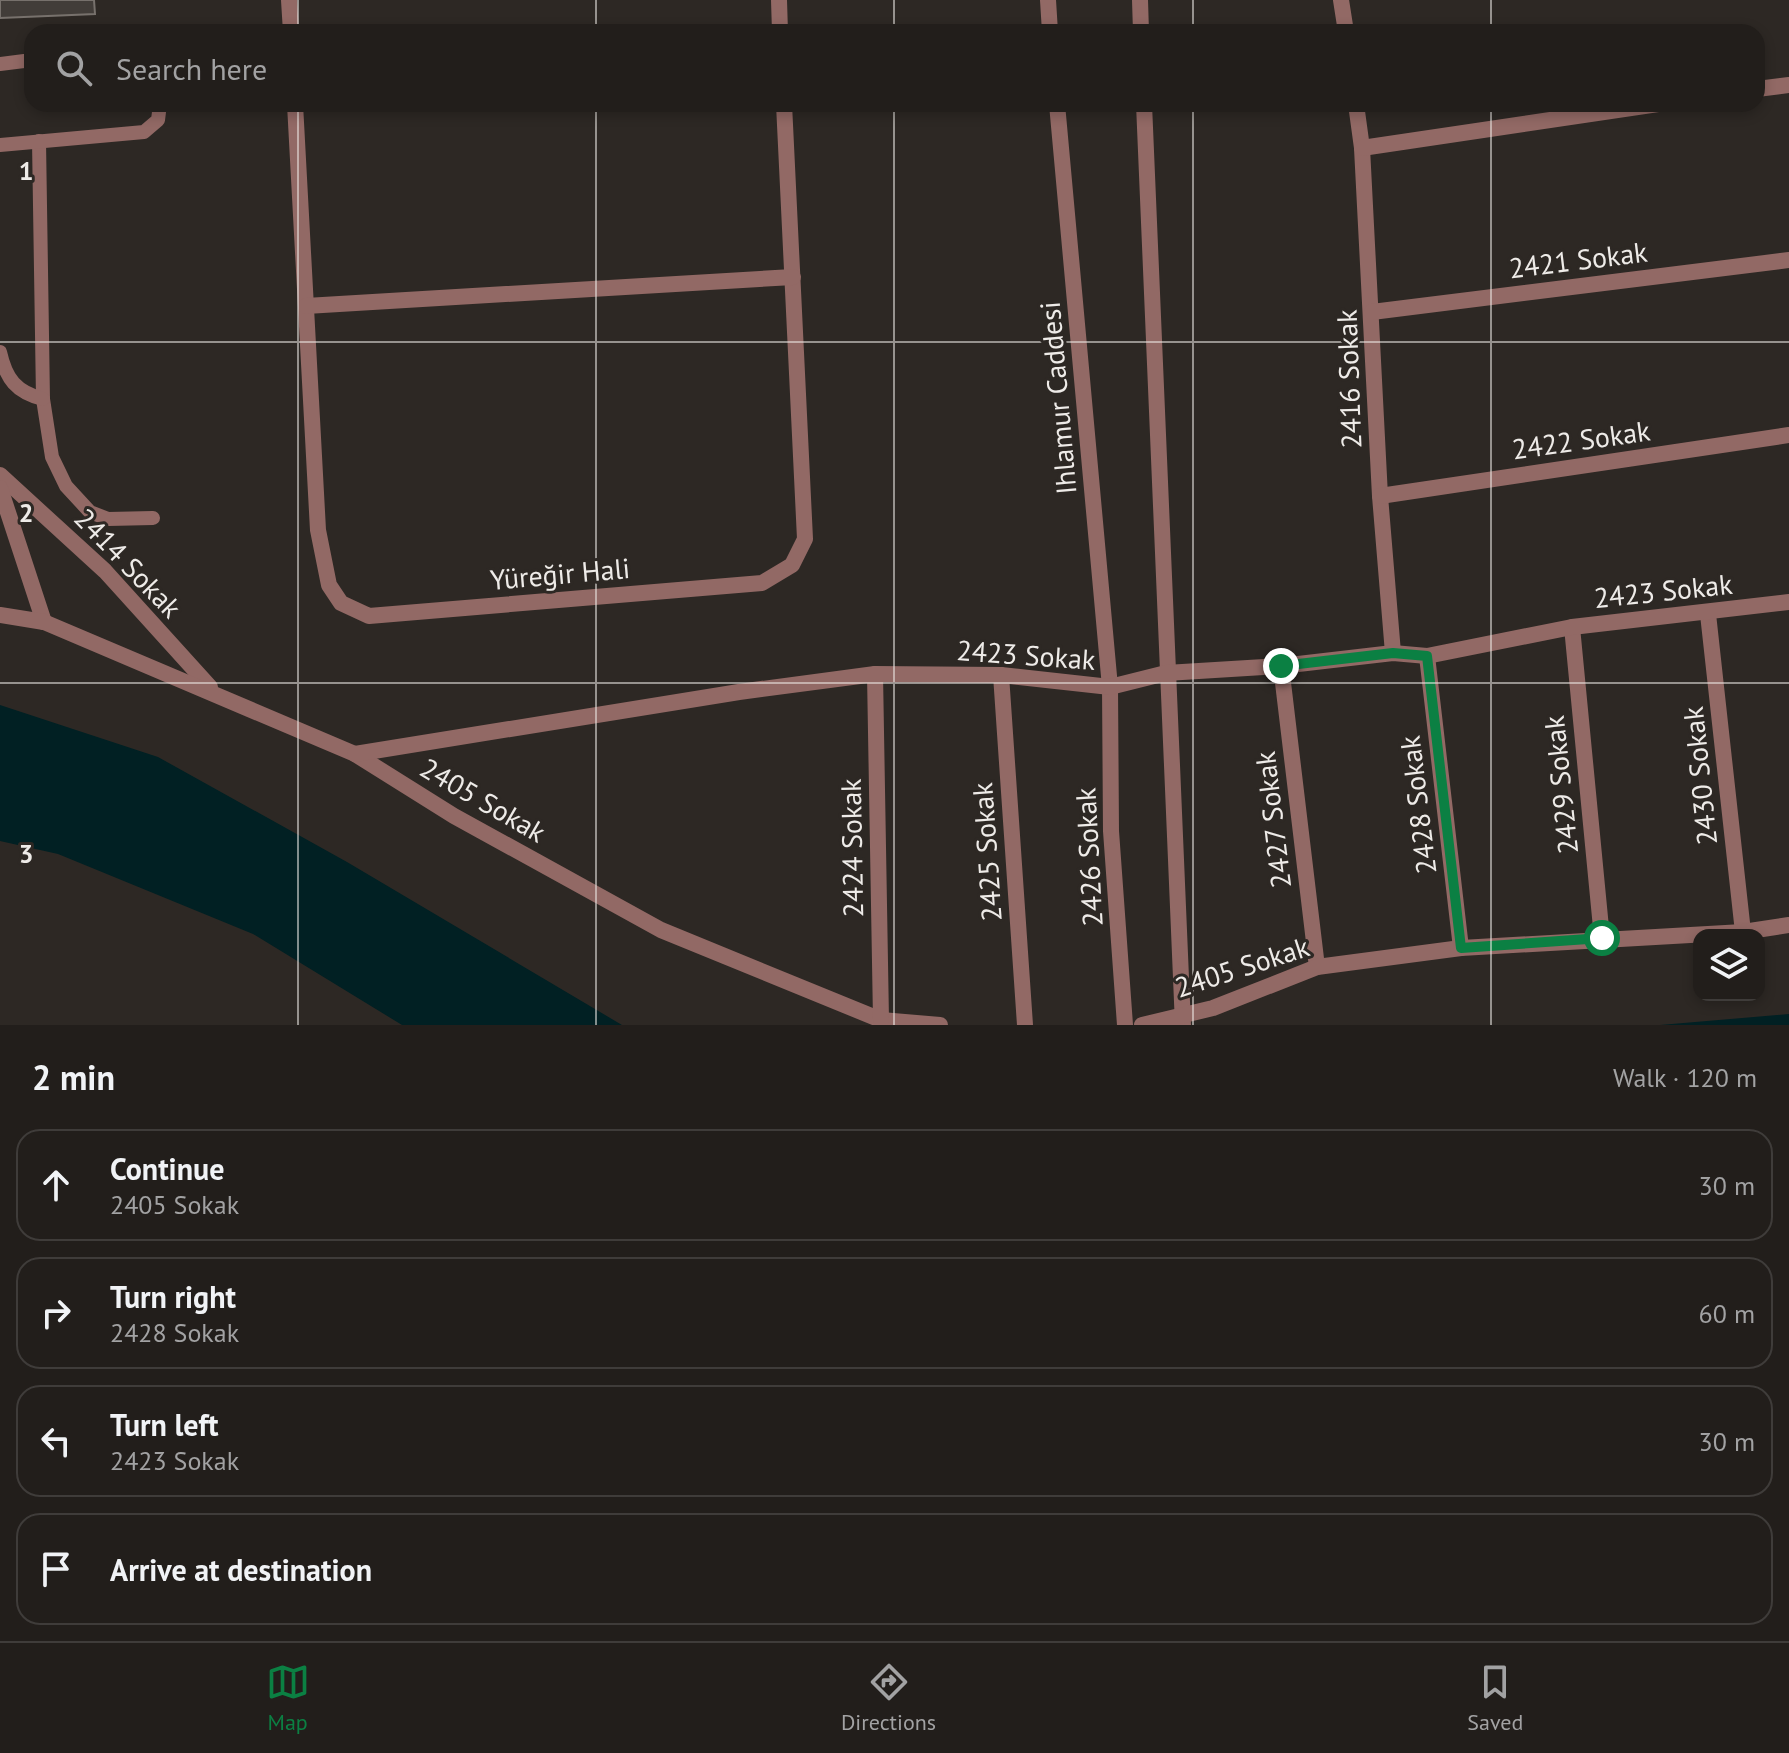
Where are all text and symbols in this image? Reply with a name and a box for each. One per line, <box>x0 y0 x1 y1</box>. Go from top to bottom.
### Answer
search box <box>24 24 1765 112</box>
icon: search <box>52 46 96 90</box>
text: Search here <box>116 49 267 88</box>
text: 1 <box>19 154 33 187</box>
street label: 2421 Sokak <box>1507 233 1650 286</box>
street label: Ihlamur Caddesi <box>1031 300 1084 496</box>
street label: 2416 Sokak <box>1328 308 1369 449</box>
street label: 2422 Sokak <box>1509 411 1653 468</box>
text: 2 <box>19 496 33 529</box>
street label: 2414 Sokak <box>67 500 190 626</box>
street label: Yüreğir Hali <box>488 549 631 598</box>
street label: 2423 Sokak <box>1592 565 1735 616</box>
street label: 2423 Sokak <box>955 631 1097 678</box>
route end <box>1263 648 1299 684</box>
street label: 2430 Sokak <box>1674 704 1725 847</box>
street label: 2429 Sokak <box>1535 713 1586 856</box>
street label: 2428 Sokak <box>1391 733 1444 876</box>
street label: 2405 Sokak <box>414 749 553 851</box>
street label: 2427 Sokak <box>1246 749 1299 891</box>
street label: 2424 Sokak <box>832 778 871 918</box>
street label: 2425 Sokak <box>963 781 1010 923</box>
street label: 2426 Sokak <box>1066 786 1111 927</box>
text: 3 <box>19 837 33 870</box>
route start <box>1584 920 1620 956</box>
street label: 2405 Sokak <box>1170 927 1314 1006</box>
map controls <box>1693 929 1765 1001</box>
button: layers <box>1693 929 1765 1001</box>
text: 2 min <box>32 1055 115 1099</box>
text: Walk · 120 m <box>1613 1061 1757 1094</box>
text: Continue <box>110 1149 224 1188</box>
icon: ahead <box>34 1163 78 1207</box>
text: 30 m <box>1699 1169 1755 1202</box>
text: 2405 Sokak <box>110 1188 239 1221</box>
text: Turn right <box>110 1277 236 1316</box>
icon: right <box>34 1291 78 1335</box>
text: 60 m <box>1699 1297 1755 1330</box>
text: 2428 Sokak <box>110 1316 239 1349</box>
text: Turn left <box>110 1405 218 1444</box>
icon: left <box>34 1419 78 1463</box>
text: 30 m <box>1699 1425 1755 1458</box>
text: 2423 Sokak <box>110 1444 239 1477</box>
icon: arrive <box>34 1547 78 1591</box>
text: Arrive at destination <box>110 1550 372 1589</box>
tab: Map <box>266 1660 310 1736</box>
tab: Directions <box>841 1660 936 1736</box>
tab: Saved <box>1467 1660 1523 1736</box>

